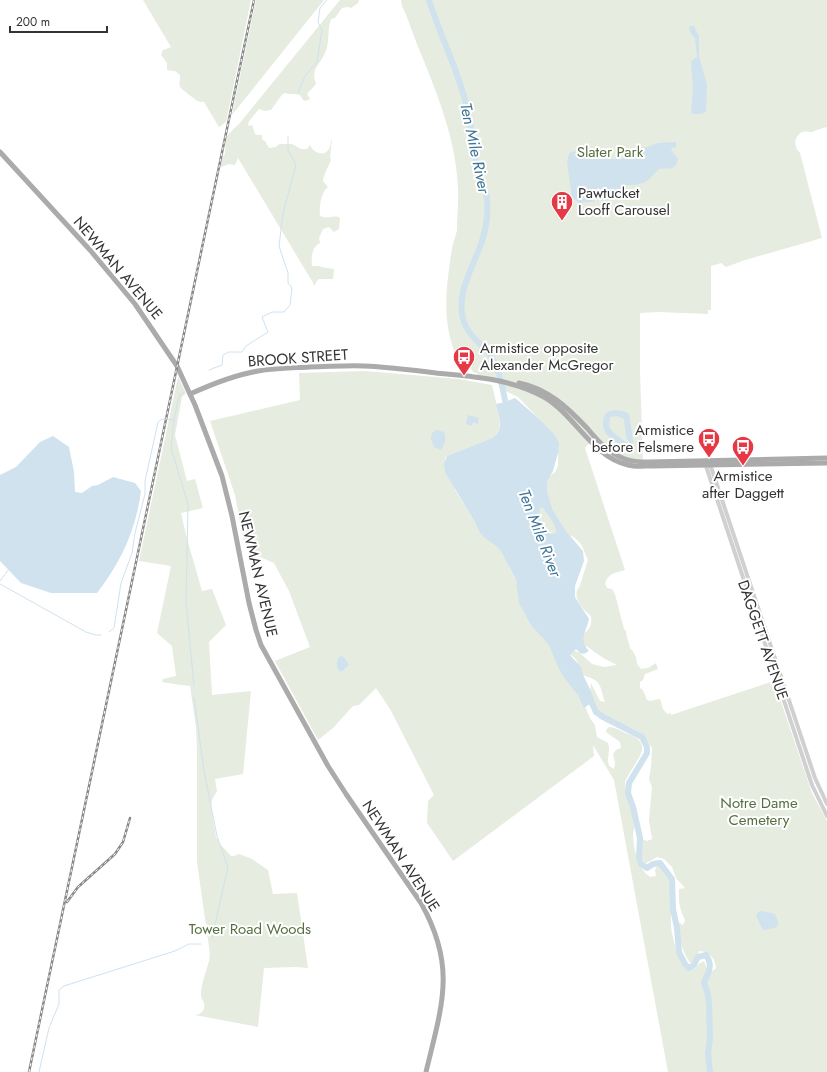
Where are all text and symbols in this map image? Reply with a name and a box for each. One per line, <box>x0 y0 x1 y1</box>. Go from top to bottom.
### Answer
scale bar <box>10 8 107 34</box>
text: 200 m <box>16 13 50 31</box>
water label: Ten Mile River <box>454 101 496 197</box>
park label: Slater Park <box>577 141 644 163</box>
place label: Pawtucket Looff Carousel <box>578 182 670 221</box>
building icon: Pawtucket Looff Carousel <box>549 189 575 222</box>
street label: NEWMAN AVENUE <box>68 212 168 324</box>
place label: Armistice opposite Alexander McGregor <box>480 337 614 376</box>
street label: BROOK STREET <box>247 344 349 372</box>
bus stop icon: Armistice opposite Alexander McGregor <box>451 344 477 377</box>
place label: Armistice before Felsmere <box>592 419 694 458</box>
bus stop icon: Armistice before Felsmere <box>696 426 722 459</box>
bus stop icon: Armistice after Daggett <box>730 434 756 467</box>
place label: Armistice after Daggett <box>702 465 784 504</box>
water label: Ten Mile River <box>513 486 568 582</box>
street label: NEWMAN AVENUE <box>233 509 283 639</box>
street label: DAGGETT AVENUE <box>732 577 794 703</box>
park label: Notre Dame Cemetery <box>720 792 798 831</box>
street label: NEWMAN AVENUE <box>357 796 445 916</box>
park label: Tower Road Woods <box>189 918 311 940</box>

